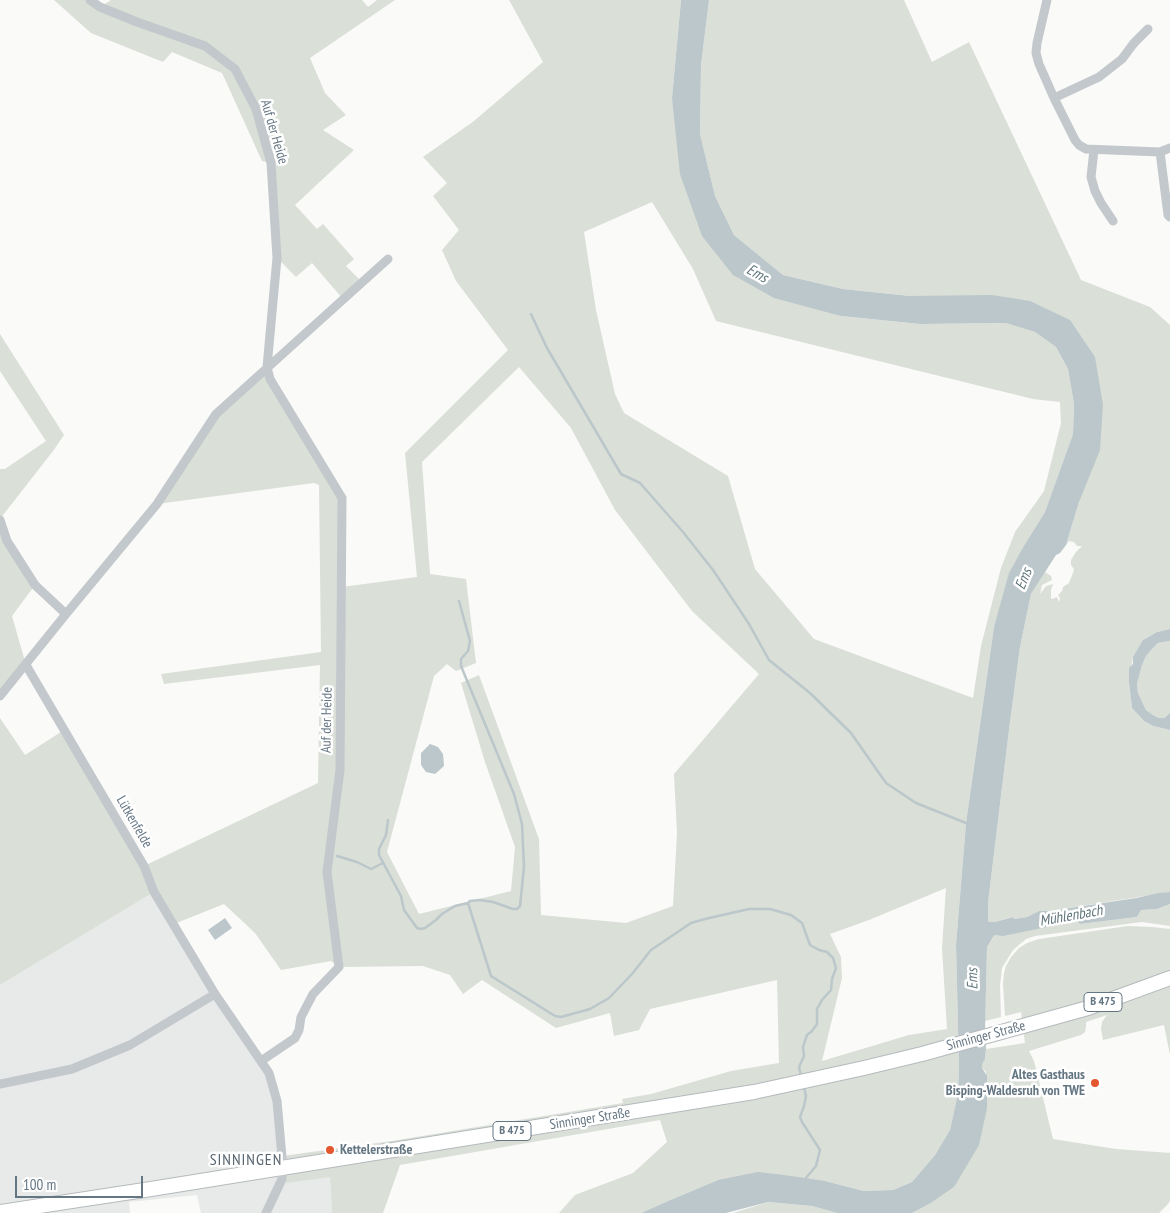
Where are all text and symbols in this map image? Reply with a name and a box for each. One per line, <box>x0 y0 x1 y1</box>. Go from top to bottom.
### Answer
street label: Auf der Heide <box>257 98 291 166</box>
water label: Ems <box>743 261 771 287</box>
water label: Ems <box>1012 566 1036 592</box>
street label: Auf der Heide <box>318 687 336 753</box>
street label: Lütkenfelde <box>112 793 156 851</box>
water label: Mühlenbach <box>1038 902 1104 930</box>
water label: Ems <box>964 968 982 990</box>
road number: B 475 <box>1084 992 1122 1012</box>
street label: Sinninger Straße <box>945 1017 1027 1055</box>
place label: Altes Gasthaus Bisping-Waldesruh von TWE <box>946 1067 1085 1100</box>
marker: Altes Gasthaus Bisping-Waldesruh von TWE <box>1089 1077 1101 1089</box>
street label: Sinninger Straße <box>549 1104 631 1134</box>
road number: B 475 <box>493 1122 531 1140</box>
place label: Kettelerstraße <box>340 1142 413 1158</box>
marker: Kettelerstraße <box>324 1144 336 1156</box>
district label: SINNINGEN <box>209 1150 283 1170</box>
scale bar <box>18 1166 145 1198</box>
text: 100 m <box>23 1175 56 1194</box>

